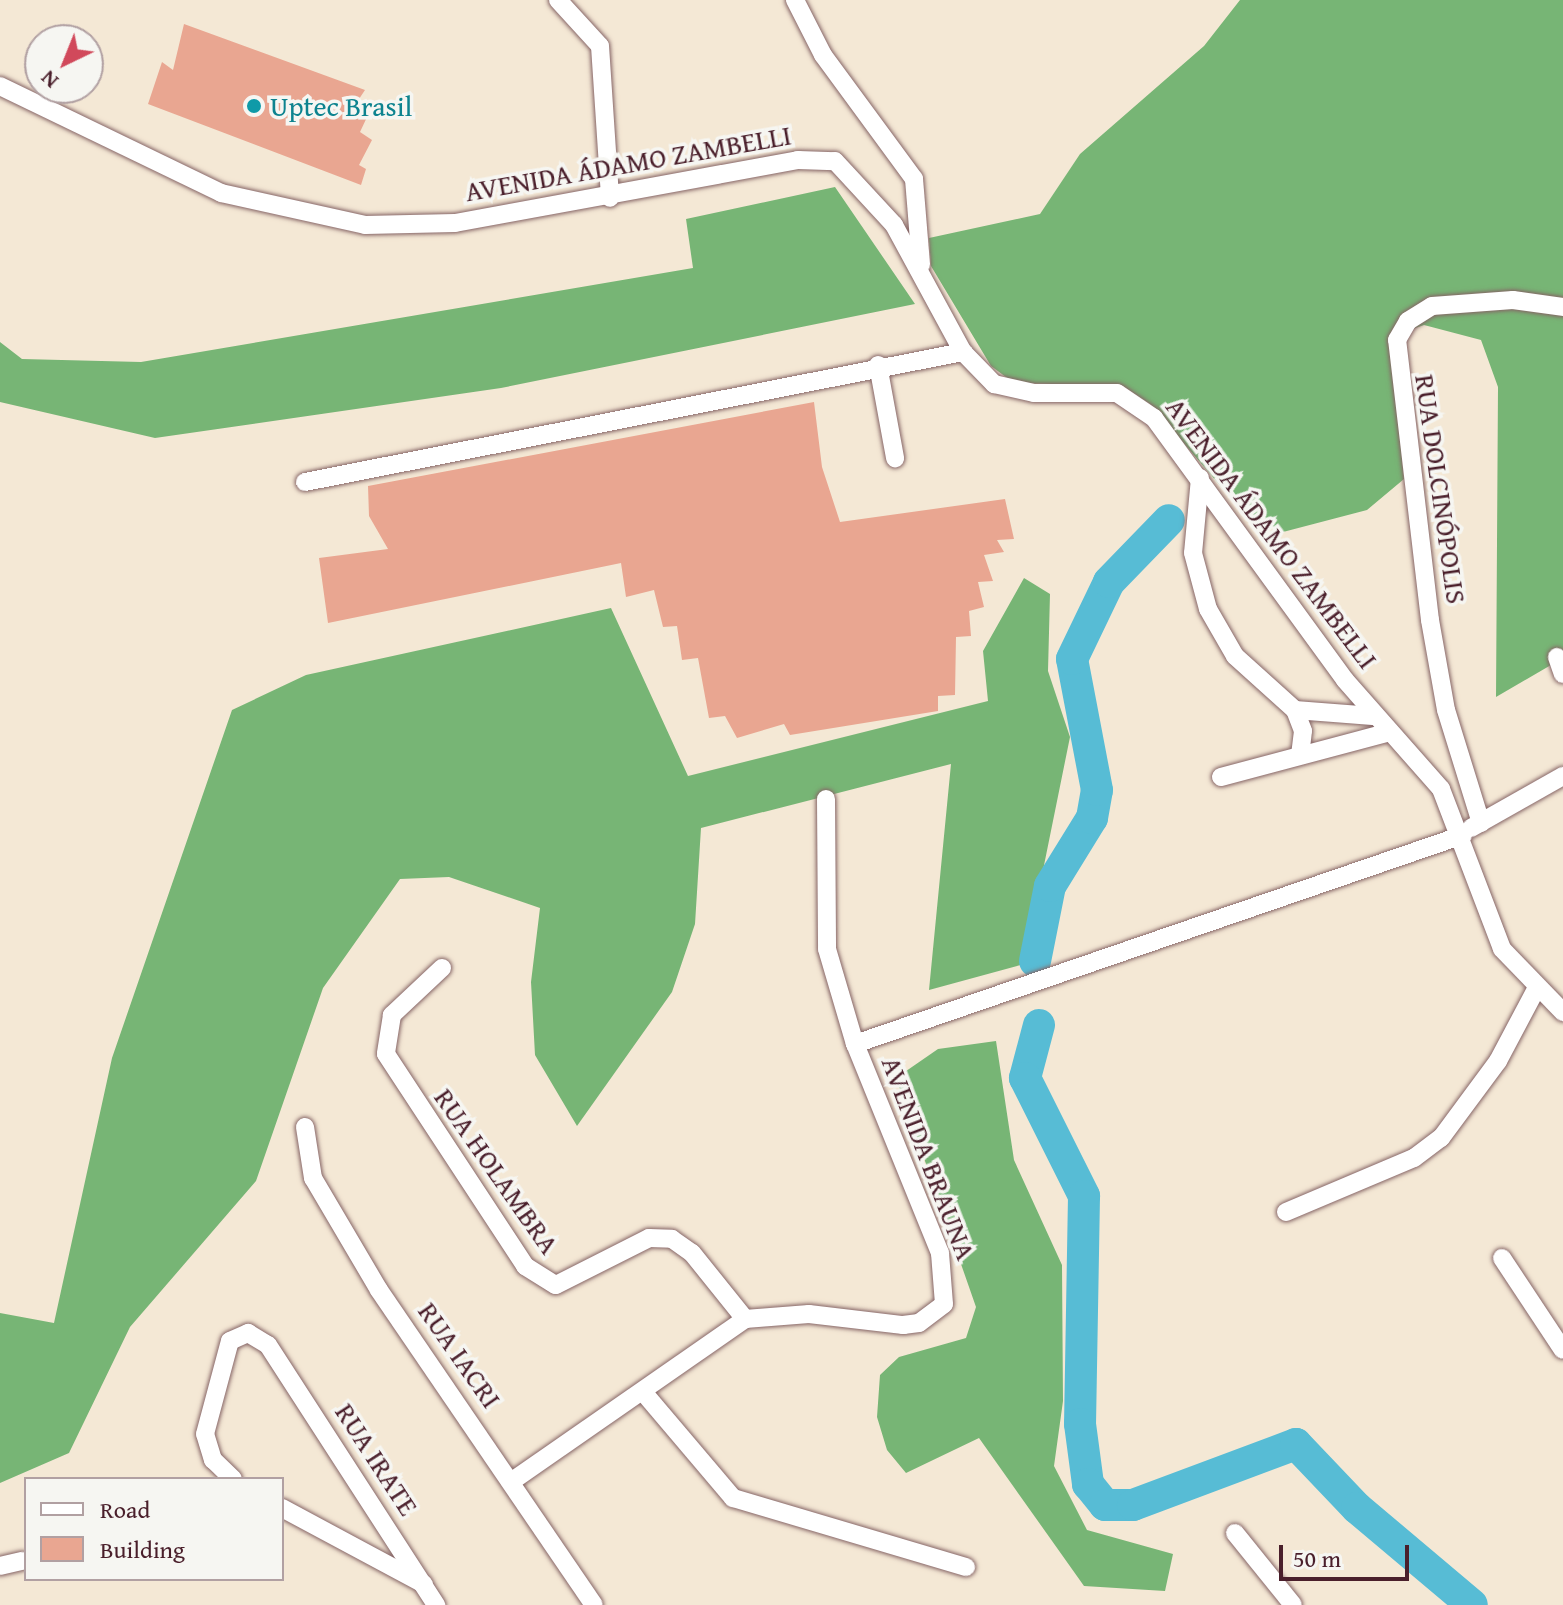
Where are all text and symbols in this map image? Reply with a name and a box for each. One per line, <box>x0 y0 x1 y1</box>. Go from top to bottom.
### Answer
north arrow <box>24 24 104 104</box>
text: N <box>33 63 65 97</box>
place label: Uptec Brasil <box>270 89 412 123</box>
marker: Uptec Brasil <box>245 97 263 115</box>
street label: AVENIDA ÁDAMO ZAMBELLI <box>462 118 794 208</box>
street label: RUA DOLCINÓPOLIS <box>1408 372 1474 606</box>
street label: AVENIDA ÁDAMO ZAMBELLI <box>1159 391 1385 675</box>
street label: AVENIDA BRAUNA <box>875 1052 983 1264</box>
street label: RUA HOLAMBRA <box>427 1082 567 1260</box>
street label: RUA IACRI <box>411 1296 509 1414</box>
street label: RUA IRATE <box>328 1397 426 1521</box>
legend <box>24 1477 284 1581</box>
text: Road <box>100 1492 150 1527</box>
scale bar <box>1283 1529 1413 1579</box>
text: Building <box>100 1532 185 1567</box>
text: 50 m <box>1293 1541 1341 1576</box>

